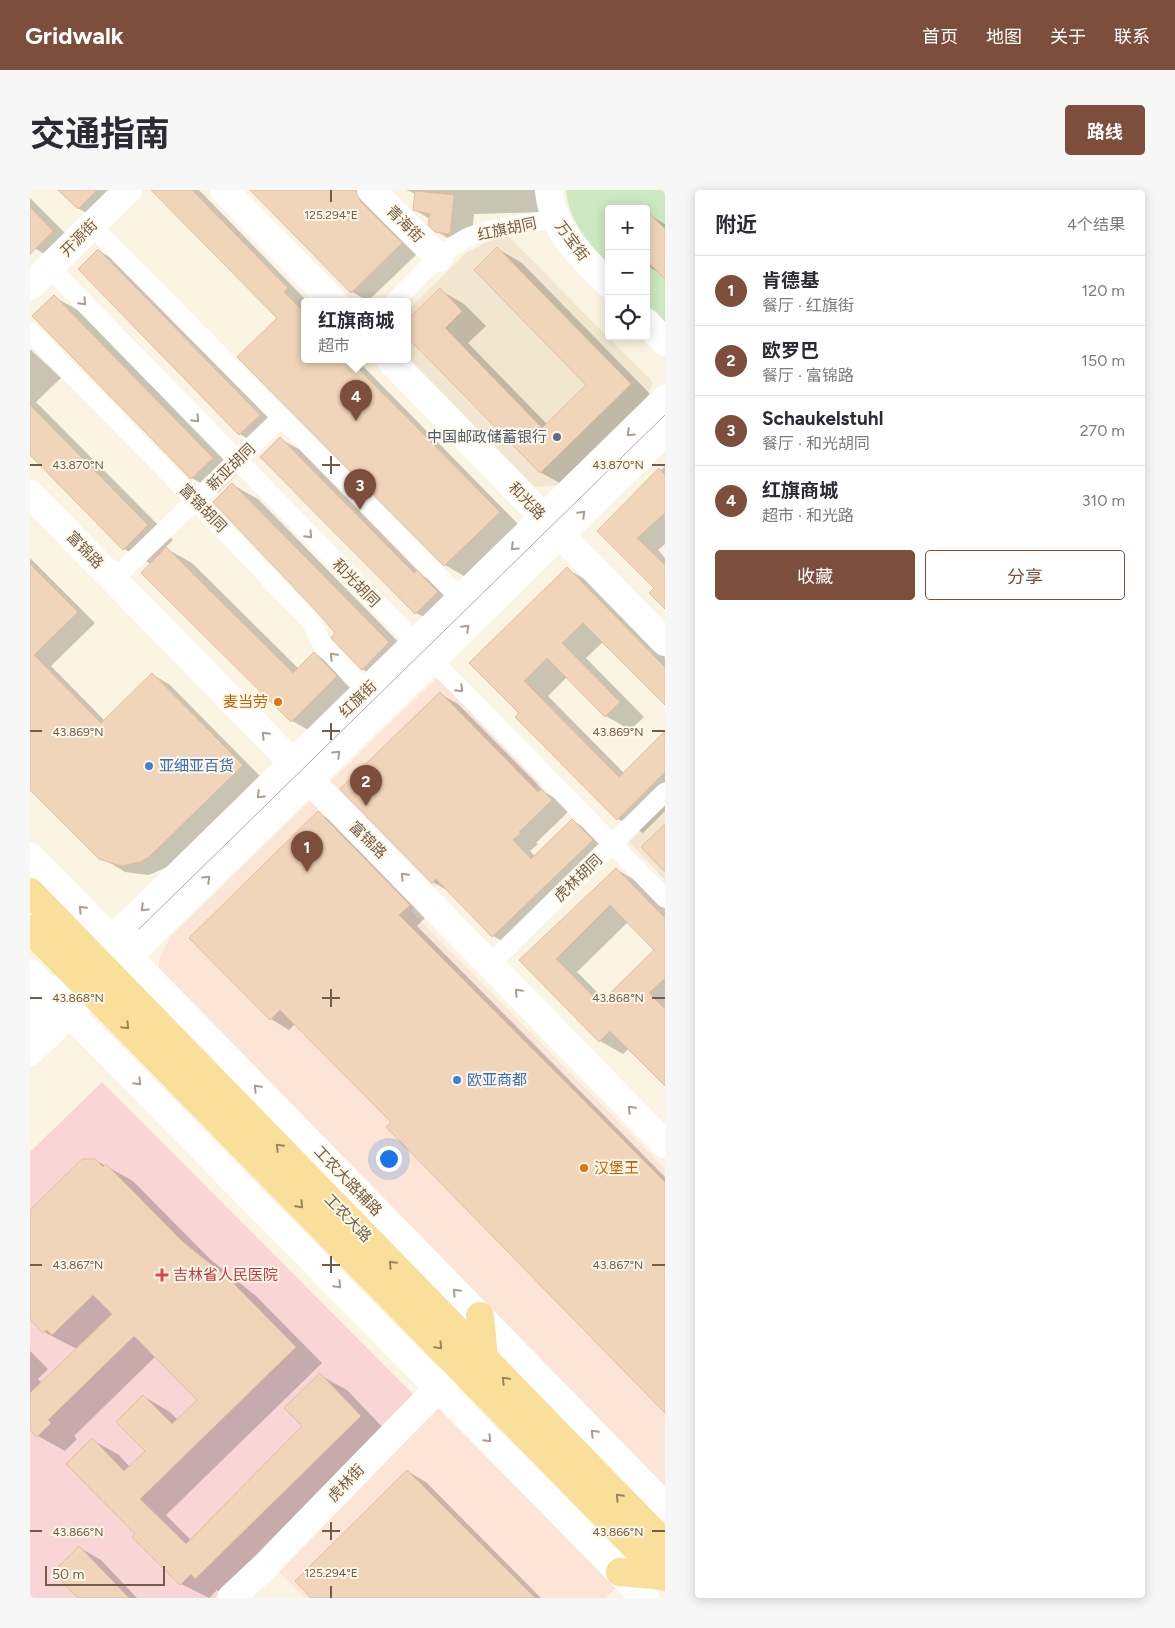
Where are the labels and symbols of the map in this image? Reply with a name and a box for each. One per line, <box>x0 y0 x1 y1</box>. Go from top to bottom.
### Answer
street label: 青海街 <box>383 202 427 246</box>
text: 125.294°E <box>304 208 358 222</box>
street label: 红旗胡同 <box>476 214 538 244</box>
street label: 开源街 <box>57 216 101 260</box>
street label: 万宝街 <box>551 218 593 264</box>
one-way arrow <box>77 297 86 306</box>
pin: 4 <box>340 380 372 421</box>
one-way arrow <box>190 413 199 422</box>
one-way arrow <box>627 427 636 436</box>
place label: 中国邮政储蓄银行 <box>427 428 547 446</box>
marker: 中国邮政储蓄银行 <box>551 431 563 443</box>
street label: 新亚胡同 <box>203 440 259 494</box>
text: 43.870°N <box>52 458 104 472</box>
text: 43.870°N <box>592 458 644 472</box>
pin: 3 <box>344 469 376 510</box>
street label: 和光路 <box>505 479 549 523</box>
street label: 富锦胡同 <box>176 480 230 536</box>
one-way arrow <box>576 511 585 520</box>
street label: 富锦路 <box>63 528 107 572</box>
one-way arrow <box>303 530 312 539</box>
one-way arrow <box>511 541 520 550</box>
street label: 和光胡同 <box>329 555 383 611</box>
one-way arrow <box>460 625 469 634</box>
one-way arrow <box>330 652 339 661</box>
street label: 红旗街 <box>336 677 380 721</box>
one-way arrow <box>454 683 463 692</box>
place label: 麦当劳 <box>223 693 268 711</box>
marker: 麦当劳 <box>272 696 284 708</box>
text: 43.869°N <box>52 725 104 739</box>
text: 43.869°N <box>592 725 644 739</box>
one-way arrow <box>262 732 271 741</box>
one-way arrow <box>331 751 340 760</box>
place label: 亚细亚百货 <box>159 757 234 775</box>
marker: 亚细亚百货 <box>143 760 155 772</box>
pin: 2 <box>350 765 382 806</box>
one-way arrow <box>257 789 266 798</box>
street label: 富锦路 <box>346 818 390 862</box>
pin: 1 <box>291 831 323 872</box>
street label: 虎林胡同 <box>550 851 606 905</box>
one-way arrow <box>400 873 409 882</box>
one-way arrow <box>202 875 211 884</box>
one-way arrow <box>140 902 149 911</box>
one-way arrow <box>79 906 88 915</box>
one-way arrow <box>514 989 523 998</box>
text: 43.868°N <box>52 991 104 1005</box>
text: 43.868°N <box>592 991 644 1005</box>
one-way arrow <box>120 1020 129 1029</box>
place label: 欧亚商都 <box>467 1071 527 1089</box>
marker: 欧亚商都 <box>451 1074 463 1086</box>
one-way arrow <box>132 1076 141 1085</box>
one-way arrow <box>254 1085 263 1094</box>
one-way arrow <box>628 1105 637 1114</box>
street label: 工农大路辅路 <box>310 1142 386 1220</box>
one-way arrow <box>276 1144 285 1153</box>
your location <box>376 1146 402 1172</box>
place label: 汉堡王 <box>594 1159 639 1177</box>
marker: 汉堡王 <box>578 1162 590 1174</box>
street label: 工农大路 <box>321 1190 375 1246</box>
one-way arrow <box>295 1199 304 1208</box>
text: 43.867°N <box>53 1258 103 1272</box>
text: 43.867°N <box>593 1258 643 1272</box>
one-way arrow <box>389 1260 398 1269</box>
place label: 吉林省人民医院 <box>173 1266 278 1284</box>
marker: 吉林省人民医院 <box>155 1268 169 1282</box>
one-way arrow <box>332 1280 341 1289</box>
one-way arrow <box>453 1289 462 1298</box>
one-way arrow <box>433 1340 442 1349</box>
one-way arrow <box>502 1377 511 1386</box>
one-way arrow <box>591 1430 600 1439</box>
one-way arrow <box>482 1433 491 1442</box>
street label: 虎林街 <box>324 1461 368 1505</box>
one-way arrow <box>616 1493 625 1502</box>
text: 43.866°N <box>52 1525 104 1539</box>
text: 43.866°N <box>592 1525 644 1539</box>
scale bar <box>45 1563 165 1586</box>
text: 125.294°E <box>304 1566 358 1580</box>

